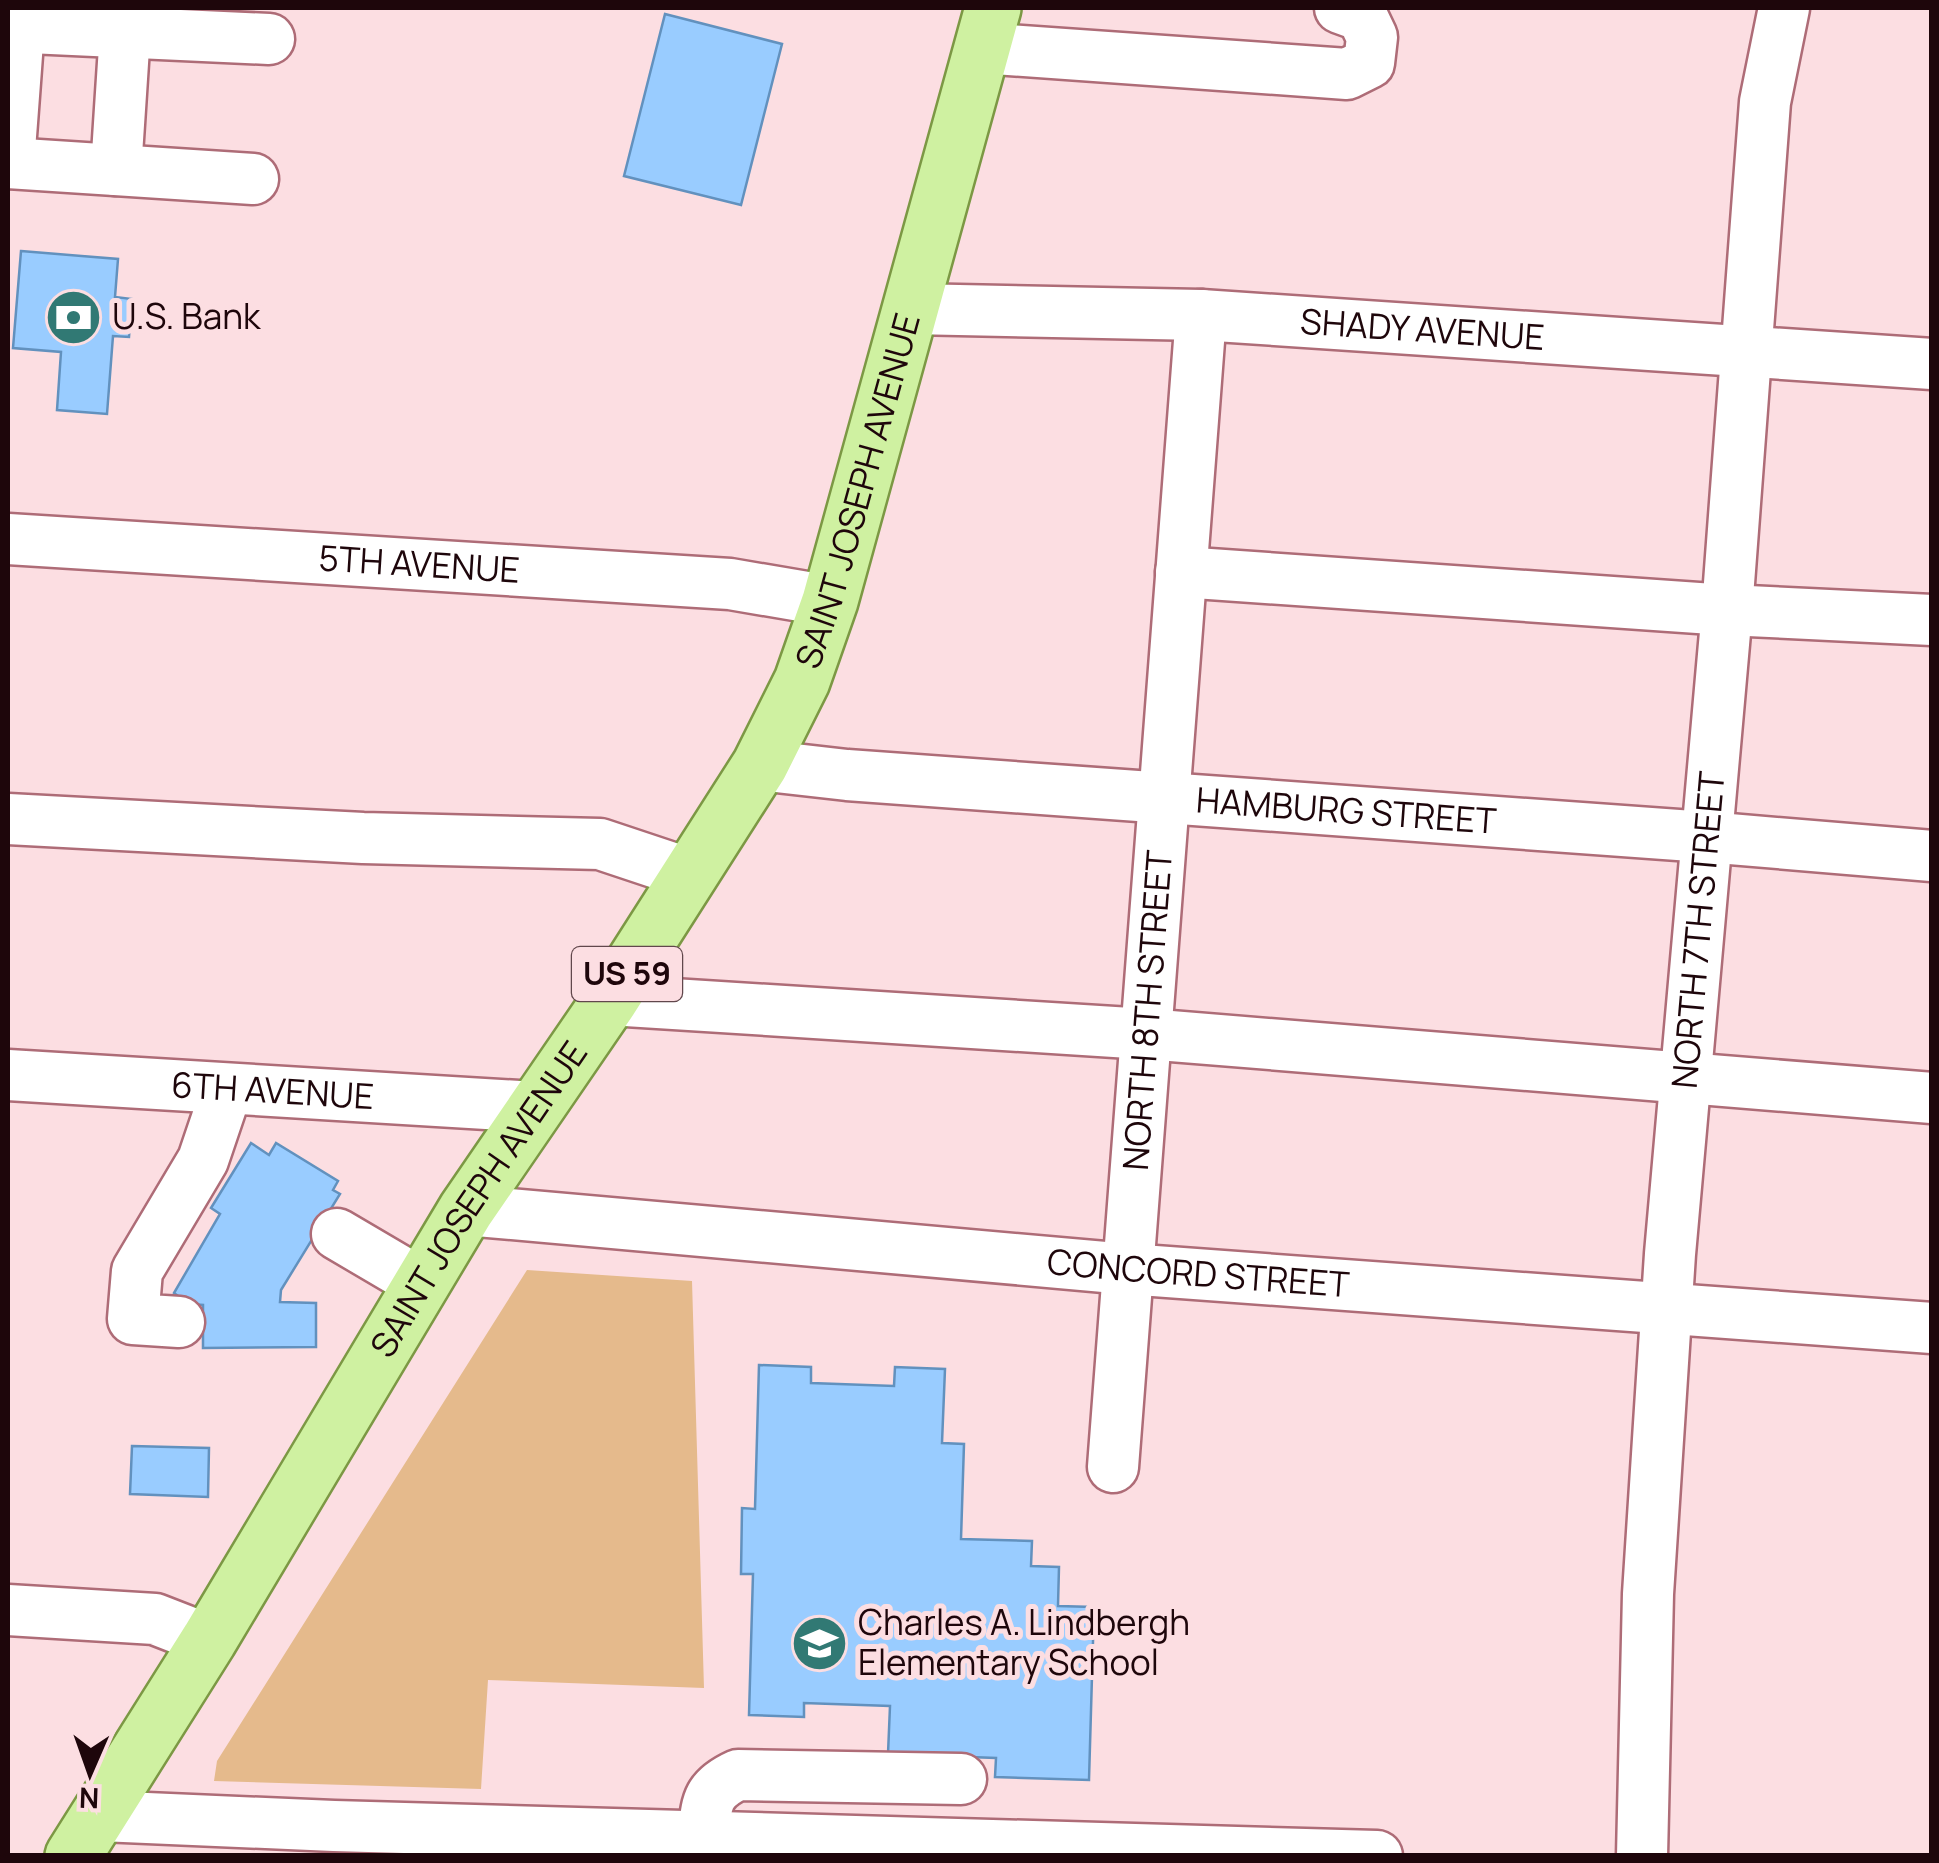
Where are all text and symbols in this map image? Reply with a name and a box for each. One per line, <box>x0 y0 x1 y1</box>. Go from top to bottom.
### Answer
bank icon: U.S. Bank <box>43 287 103 347</box>
place label: U.S. Bank <box>112 292 262 340</box>
street label: SHADY AVENUE <box>1299 297 1546 361</box>
street label: SAINT JOSEPH AVENUE <box>783 308 931 675</box>
street label: 5TH AVENUE <box>317 533 521 594</box>
street label: NORTH 7TH STREET <box>1660 769 1736 1090</box>
street label: HAMBURG STREET <box>1194 775 1498 845</box>
street label: NORTH 8TH STREET <box>1111 848 1183 1172</box>
road number: US 59 <box>572 947 682 1001</box>
street label: SAINT JOSEPH AVENUE <box>358 1031 598 1366</box>
street label: 6TH AVENUE <box>170 1060 375 1120</box>
street label: CONCORD STREET <box>1045 1237 1351 1308</box>
place label: Charles A. Lindbergh Elementary School <box>858 1598 1190 1686</box>
school or university icon: Charles A. Lindbergh Elementary School <box>789 1613 849 1673</box>
north arrow <box>40 1723 140 1823</box>
text: N <box>78 1780 100 1818</box>

